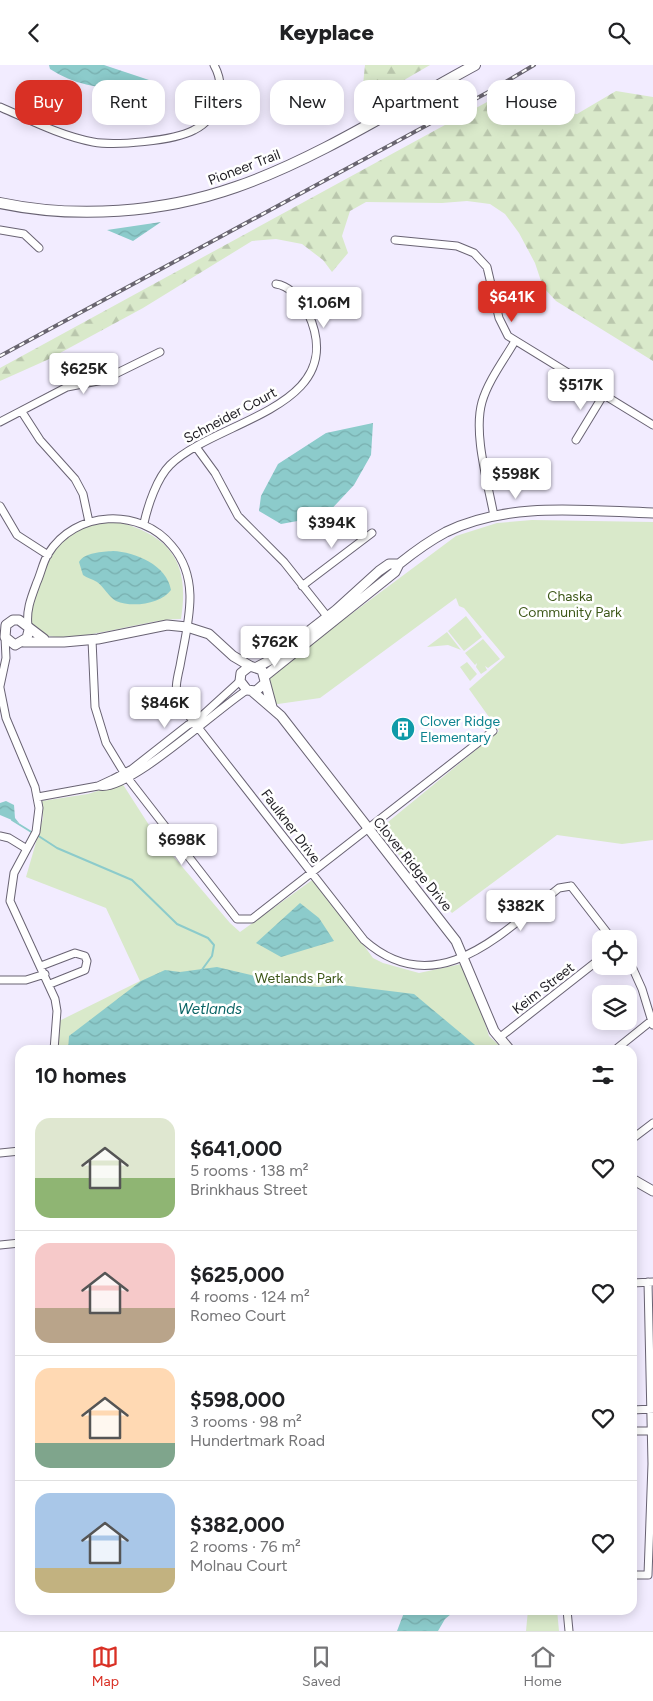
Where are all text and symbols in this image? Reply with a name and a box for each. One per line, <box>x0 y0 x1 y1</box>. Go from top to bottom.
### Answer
icon: back <box>20 19 48 47</box>
text: Keyplace <box>279 19 374 46</box>
icon: search <box>605 19 633 47</box>
chip: Buy <box>15 80 82 125</box>
chip: Rent <box>92 80 165 125</box>
chip: Filters <box>175 80 260 125</box>
chip: New <box>270 80 344 125</box>
chip: Apartment <box>354 80 477 125</box>
chip: House <box>487 80 575 125</box>
street label: Pioneer Trail <box>206 146 283 189</box>
pin: $641K <box>477 281 547 323</box>
pin: $1.06M <box>283 287 365 329</box>
text: $641K <box>489 287 535 306</box>
text: $1.06M <box>298 293 350 312</box>
pin: $625K <box>49 353 119 395</box>
text: $625K <box>60 359 108 378</box>
pin: $517K <box>546 369 616 411</box>
text: $517K <box>559 375 603 394</box>
street label: Schneider Court <box>181 384 280 447</box>
pin: $598K <box>481 457 551 500</box>
text: $598K <box>492 464 540 483</box>
pin: $394K <box>297 507 367 549</box>
text: $394K <box>308 513 356 532</box>
park label: Chaska Community Park <box>518 588 622 621</box>
pin: $762K <box>240 625 310 668</box>
text: $762K <box>252 632 298 651</box>
pin: $846K <box>130 687 200 729</box>
text: $846K <box>141 693 189 712</box>
place label: Clover Ridge Elementary <box>420 713 500 746</box>
building icon: Clover Ridge Elementary <box>390 716 416 742</box>
street label: Faulkner Drive <box>257 786 324 867</box>
street label: Clover Ridge Drive <box>370 814 456 915</box>
pin: $698K <box>147 823 217 866</box>
text: $698K <box>158 830 206 849</box>
pin: $382K <box>486 889 556 932</box>
text: $382K <box>497 896 545 915</box>
map controls <box>592 930 637 1030</box>
button: locate <box>592 930 637 975</box>
street label: Keim Street <box>509 959 578 1018</box>
park label: Wetlands Park <box>255 970 344 987</box>
button: layers <box>592 985 637 1030</box>
water label: Wetlands <box>178 1000 242 1018</box>
icon: filters <box>589 1061 617 1089</box>
text: 10 homes <box>35 1063 126 1088</box>
text: $641,000 <box>190 1136 282 1161</box>
icon: home <box>75 1138 135 1198</box>
icon: heart <box>589 1154 617 1182</box>
text: 5 rooms · 138 m² <box>190 1161 309 1180</box>
text: Brinkhaus Street <box>190 1180 308 1199</box>
text: $625,000 <box>190 1262 284 1287</box>
icon: home <box>75 1263 135 1323</box>
icon: heart <box>589 1279 617 1307</box>
text: 4 rooms · 124 m² <box>190 1287 310 1306</box>
text: Romeo Court <box>190 1306 286 1325</box>
text: $598,000 <box>190 1387 285 1412</box>
icon: home <box>75 1388 135 1448</box>
icon: heart <box>589 1404 617 1432</box>
text: 3 rooms · 98 m² <box>190 1412 302 1431</box>
text: Hundertmark Road <box>190 1431 325 1450</box>
text: $382,000 <box>190 1512 285 1537</box>
icon: home <box>75 1513 135 1573</box>
icon: heart <box>589 1529 617 1557</box>
text: 2 rooms · 76 m² <box>190 1537 301 1556</box>
text: Molnau Court <box>190 1556 288 1575</box>
tab: Map <box>91 1643 119 1690</box>
tab: Saved <box>302 1643 341 1690</box>
tab: Home <box>523 1643 562 1690</box>

